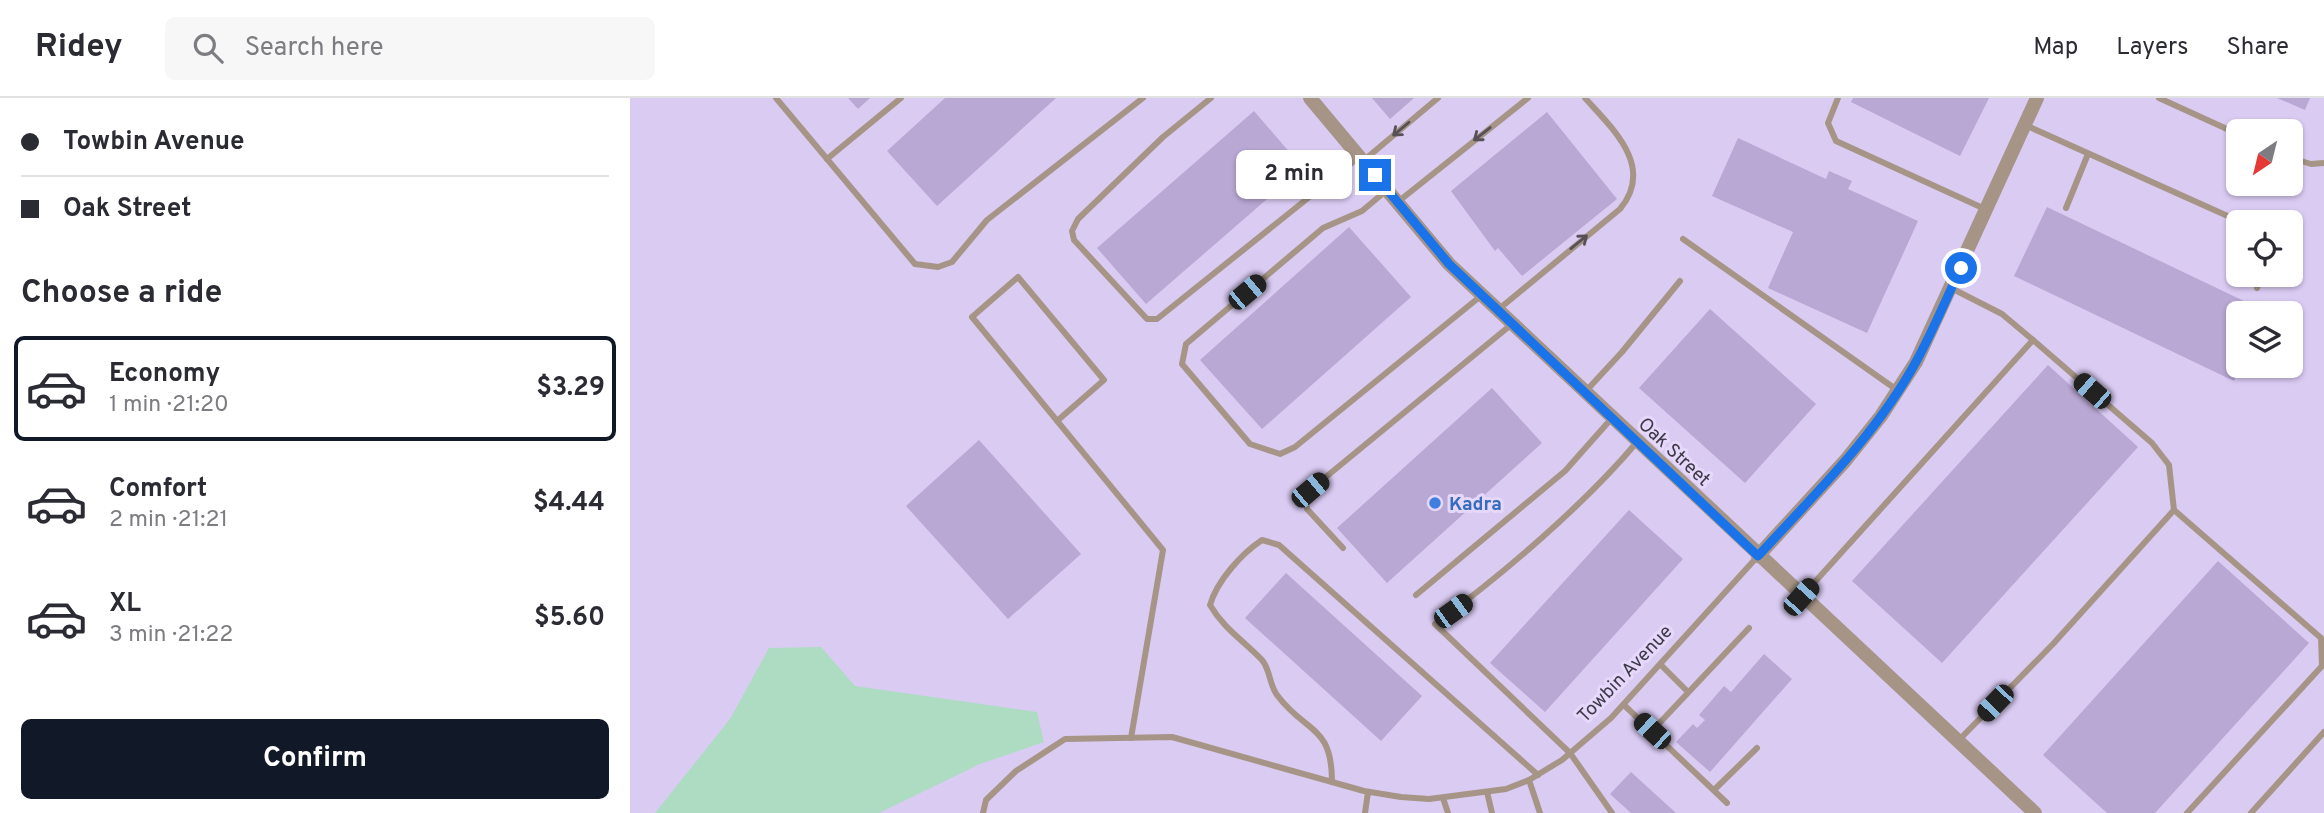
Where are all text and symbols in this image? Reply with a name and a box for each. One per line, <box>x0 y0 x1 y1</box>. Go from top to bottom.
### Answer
search box <box>165 17 655 80</box>
text: Ridey <box>35 27 123 69</box>
icon: search <box>189 29 227 67</box>
text: Search here <box>245 32 384 65</box>
text: Map <box>2033 33 2078 63</box>
text: Layers <box>2116 33 2188 63</box>
text: Share <box>2226 33 2289 63</box>
north arrow <box>2226 119 2303 196</box>
map controls <box>2226 119 2303 378</box>
one-way arrow <box>1392 122 1410 137</box>
text: Towbin Avenue <box>63 126 244 159</box>
one-way arrow <box>1473 127 1491 142</box>
callout: 2 min <box>1235 150 1350 200</box>
route end <box>1359 159 1391 191</box>
text: 2 min <box>1264 160 1324 189</box>
text: Oak Street <box>63 193 191 226</box>
button: locate <box>2226 210 2303 287</box>
one-way arrow <box>1570 235 1588 250</box>
route start <box>1945 252 1977 284</box>
car <box>1225 270 1270 314</box>
text: Choose a ride <box>21 274 222 314</box>
button: layers <box>2226 301 2303 378</box>
icon: car <box>25 357 88 420</box>
text: Economy <box>109 358 220 391</box>
car <box>2070 369 2115 413</box>
text: $3.29 <box>536 372 605 405</box>
text: 1 min · 21:20 <box>109 391 229 420</box>
street label: Oak Street <box>1632 413 1715 492</box>
car <box>1288 468 1333 512</box>
icon: car <box>25 472 88 535</box>
text: Comfort <box>109 473 207 506</box>
text: $4.44 <box>533 487 605 520</box>
place label: Kadra <box>1449 493 1502 517</box>
marker: Kadra <box>1427 495 1443 511</box>
text: 2 min · 21:21 <box>109 506 228 535</box>
car <box>1780 574 1823 620</box>
icon: car <box>25 587 88 650</box>
text: XL <box>109 588 141 621</box>
car <box>1430 590 1477 632</box>
text: $5.60 <box>534 602 605 635</box>
street label: Towbin Avenue <box>1573 620 1678 728</box>
text: 3 min · 21:22 <box>109 621 233 650</box>
car <box>1973 681 2018 725</box>
car <box>1630 709 1675 753</box>
button: Confirm <box>21 719 609 799</box>

